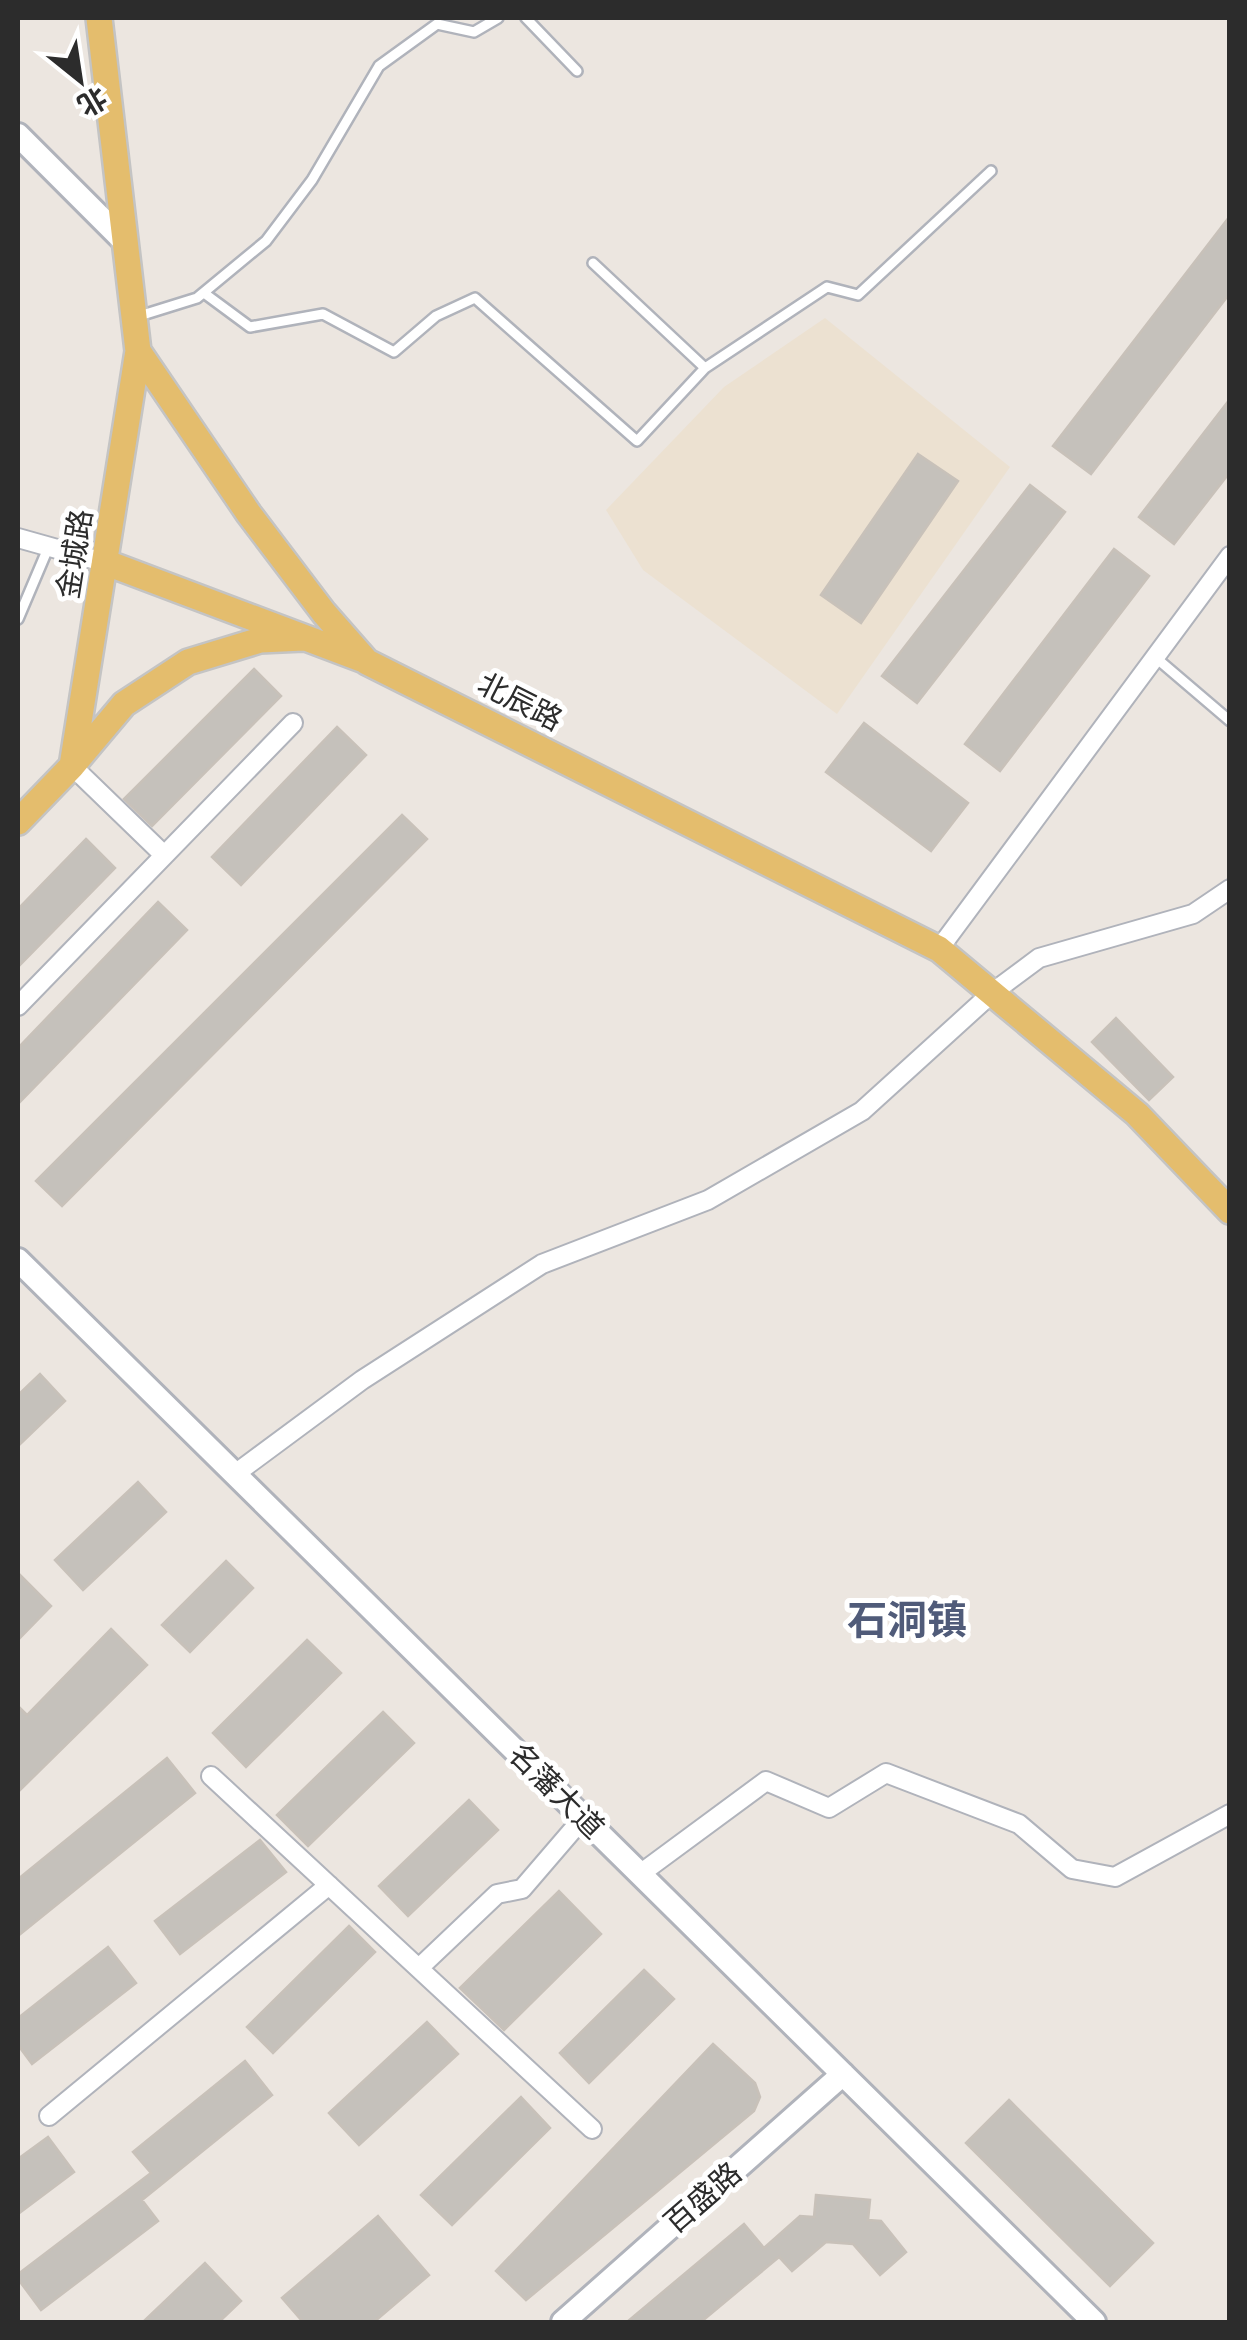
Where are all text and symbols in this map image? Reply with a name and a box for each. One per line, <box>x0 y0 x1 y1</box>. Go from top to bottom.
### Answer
north arrow <box>30 30 130 130</box>
text: 北 <box>72 80 113 123</box>
street label: 金城路 <box>50 507 99 601</box>
street label: 北辰路 <box>472 666 568 738</box>
district label: 石洞镇 <box>847 1597 967 1643</box>
street label: 名藩大道 <box>502 1736 611 1845</box>
street label: 百盛路 <box>657 2155 748 2240</box>

